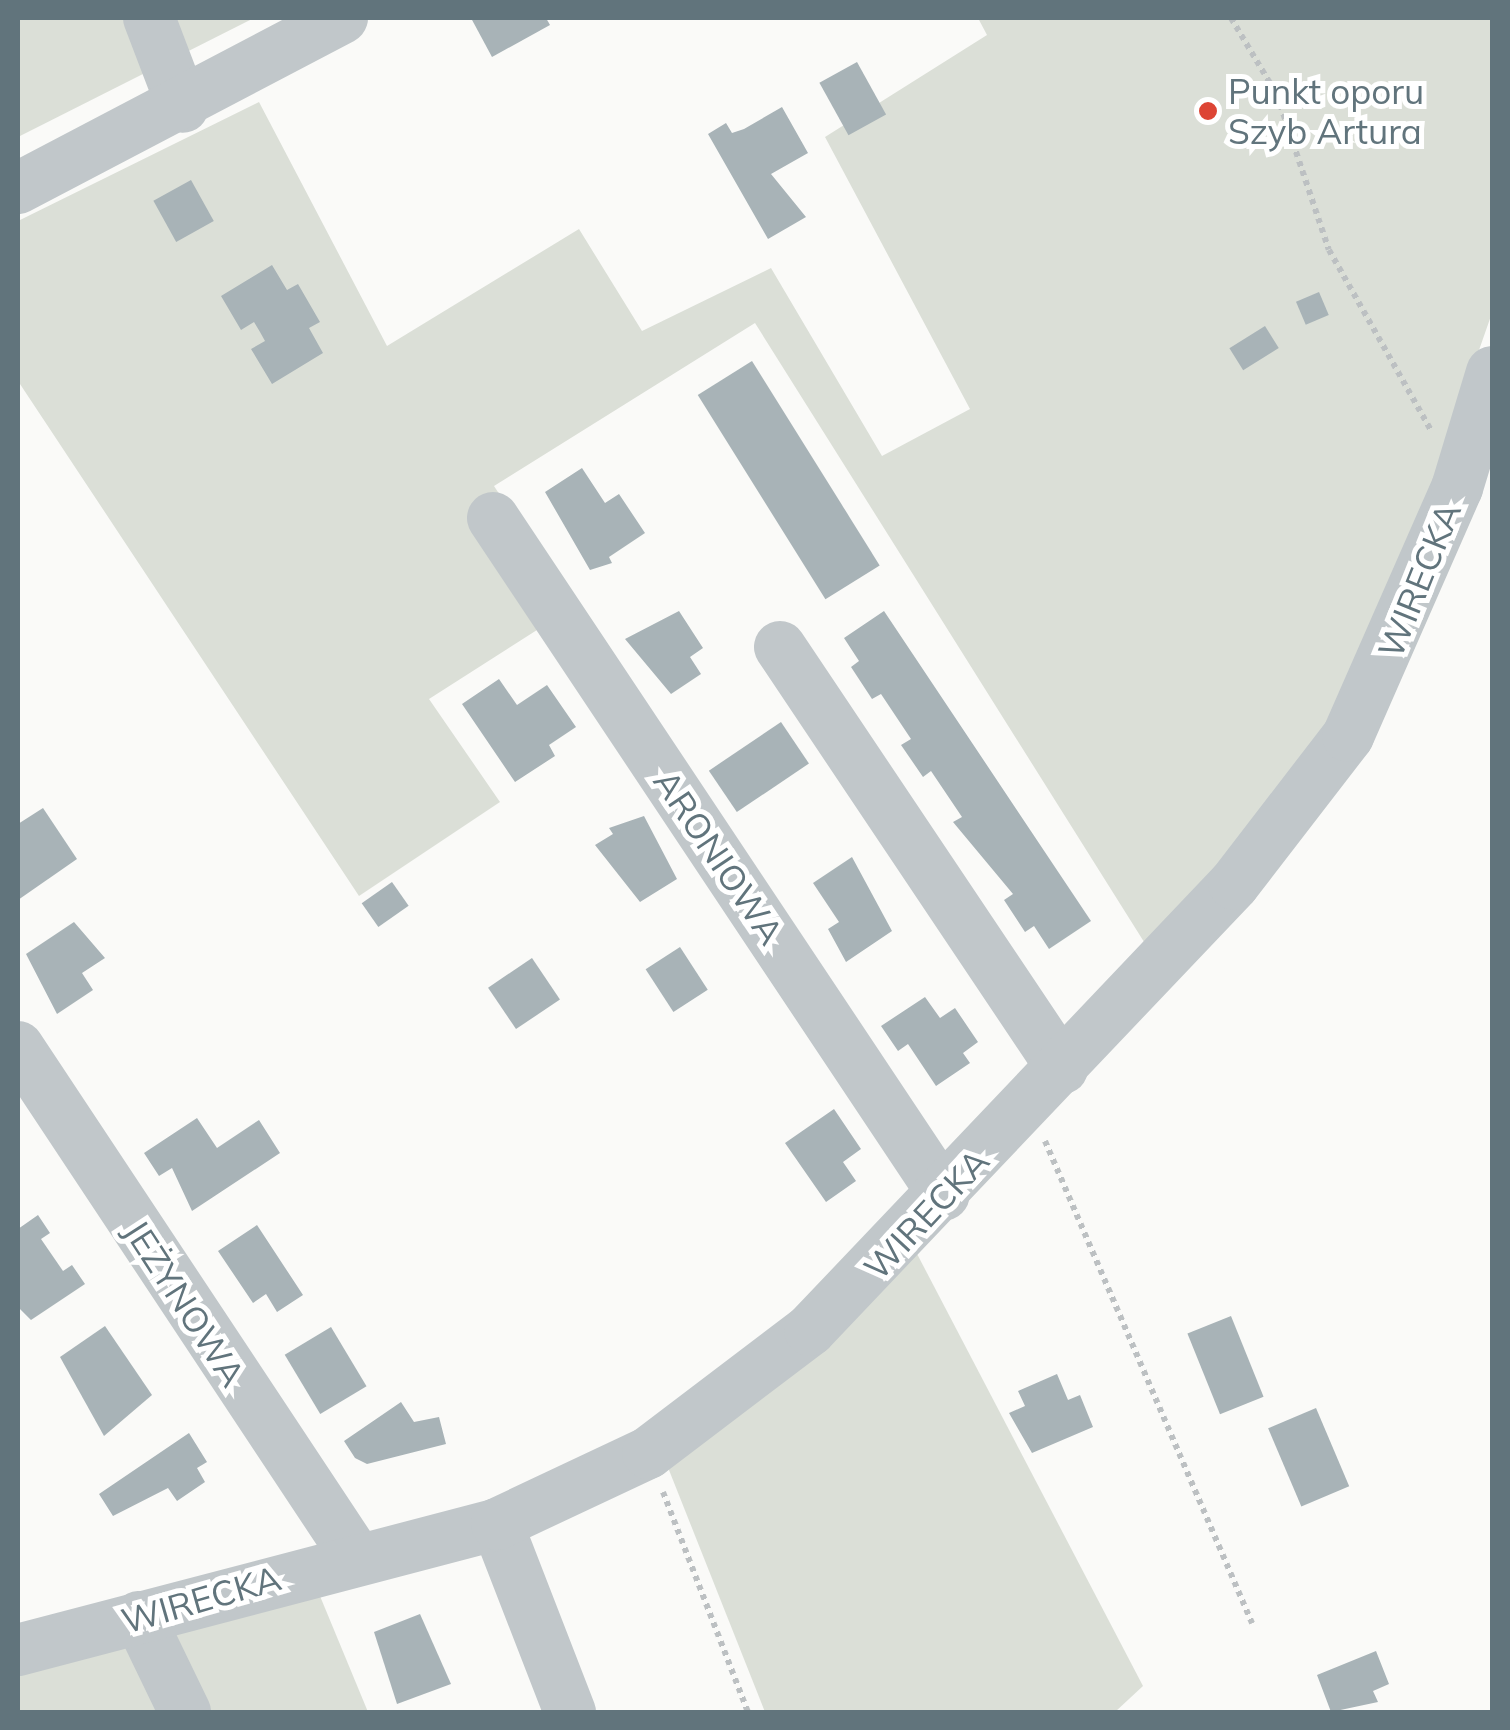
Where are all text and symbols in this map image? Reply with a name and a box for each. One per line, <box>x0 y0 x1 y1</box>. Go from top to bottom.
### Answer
place label: Punkt oporu Szyb Artura <box>1228 70 1424 152</box>
marker: Punkt oporu Szyb Artura <box>1197 100 1219 122</box>
street label: WIRECKA <box>1369 496 1469 664</box>
street label: ARONIOWA <box>645 762 793 952</box>
street label: WIRECKA <box>855 1140 997 1288</box>
street label: JEŻYNOWA <box>116 1212 254 1394</box>
street label: WIRECKA <box>117 1556 285 1642</box>

